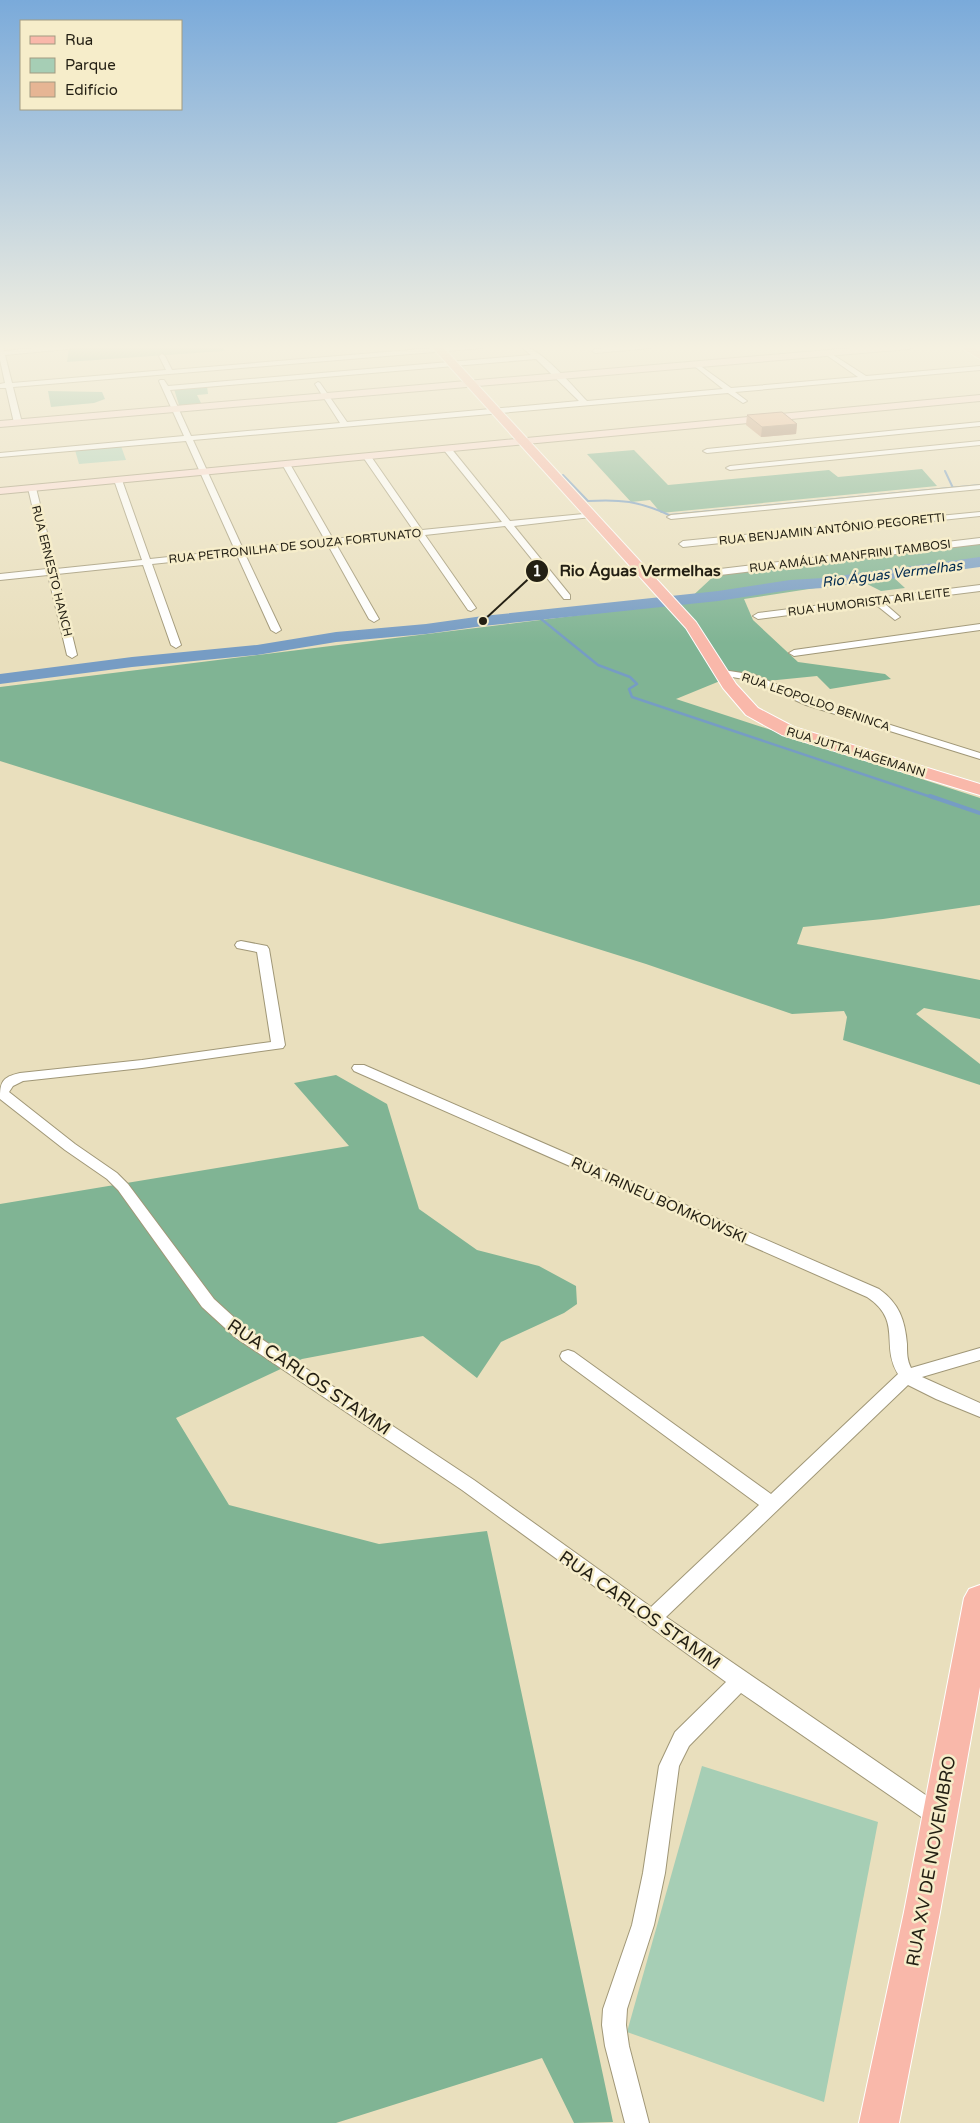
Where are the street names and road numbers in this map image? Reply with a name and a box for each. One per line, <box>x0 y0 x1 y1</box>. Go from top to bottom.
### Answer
street label: RUA ERNESTO HANCH <box>29 504 75 638</box>
street label: RUA BENJAMIN ANTÔNIO PEGORETTI <box>718 510 946 548</box>
street label: RUA PETRONILHA DE SOUZA FORTUNATO <box>168 526 422 566</box>
street label: RUA AMÁLIA MANFRINI TAMBOSI <box>748 537 952 575</box>
street label: RUA HUMORISTA ARI LEITE <box>787 585 951 619</box>
street label: RUA LEOPOLDO BENINCA <box>740 670 892 734</box>
street label: RUA JUTTA HAGEMANN <box>785 724 927 780</box>
street label: RUA IRINEU BOMKOWSKI <box>568 1153 750 1247</box>
street label: RUA CARLOS STAMM <box>223 1314 395 1440</box>
street label: RUA CARLOS STAMM <box>555 1546 725 1674</box>
street label: RUA XV DE NOVEMBRO <box>902 1754 960 1968</box>

